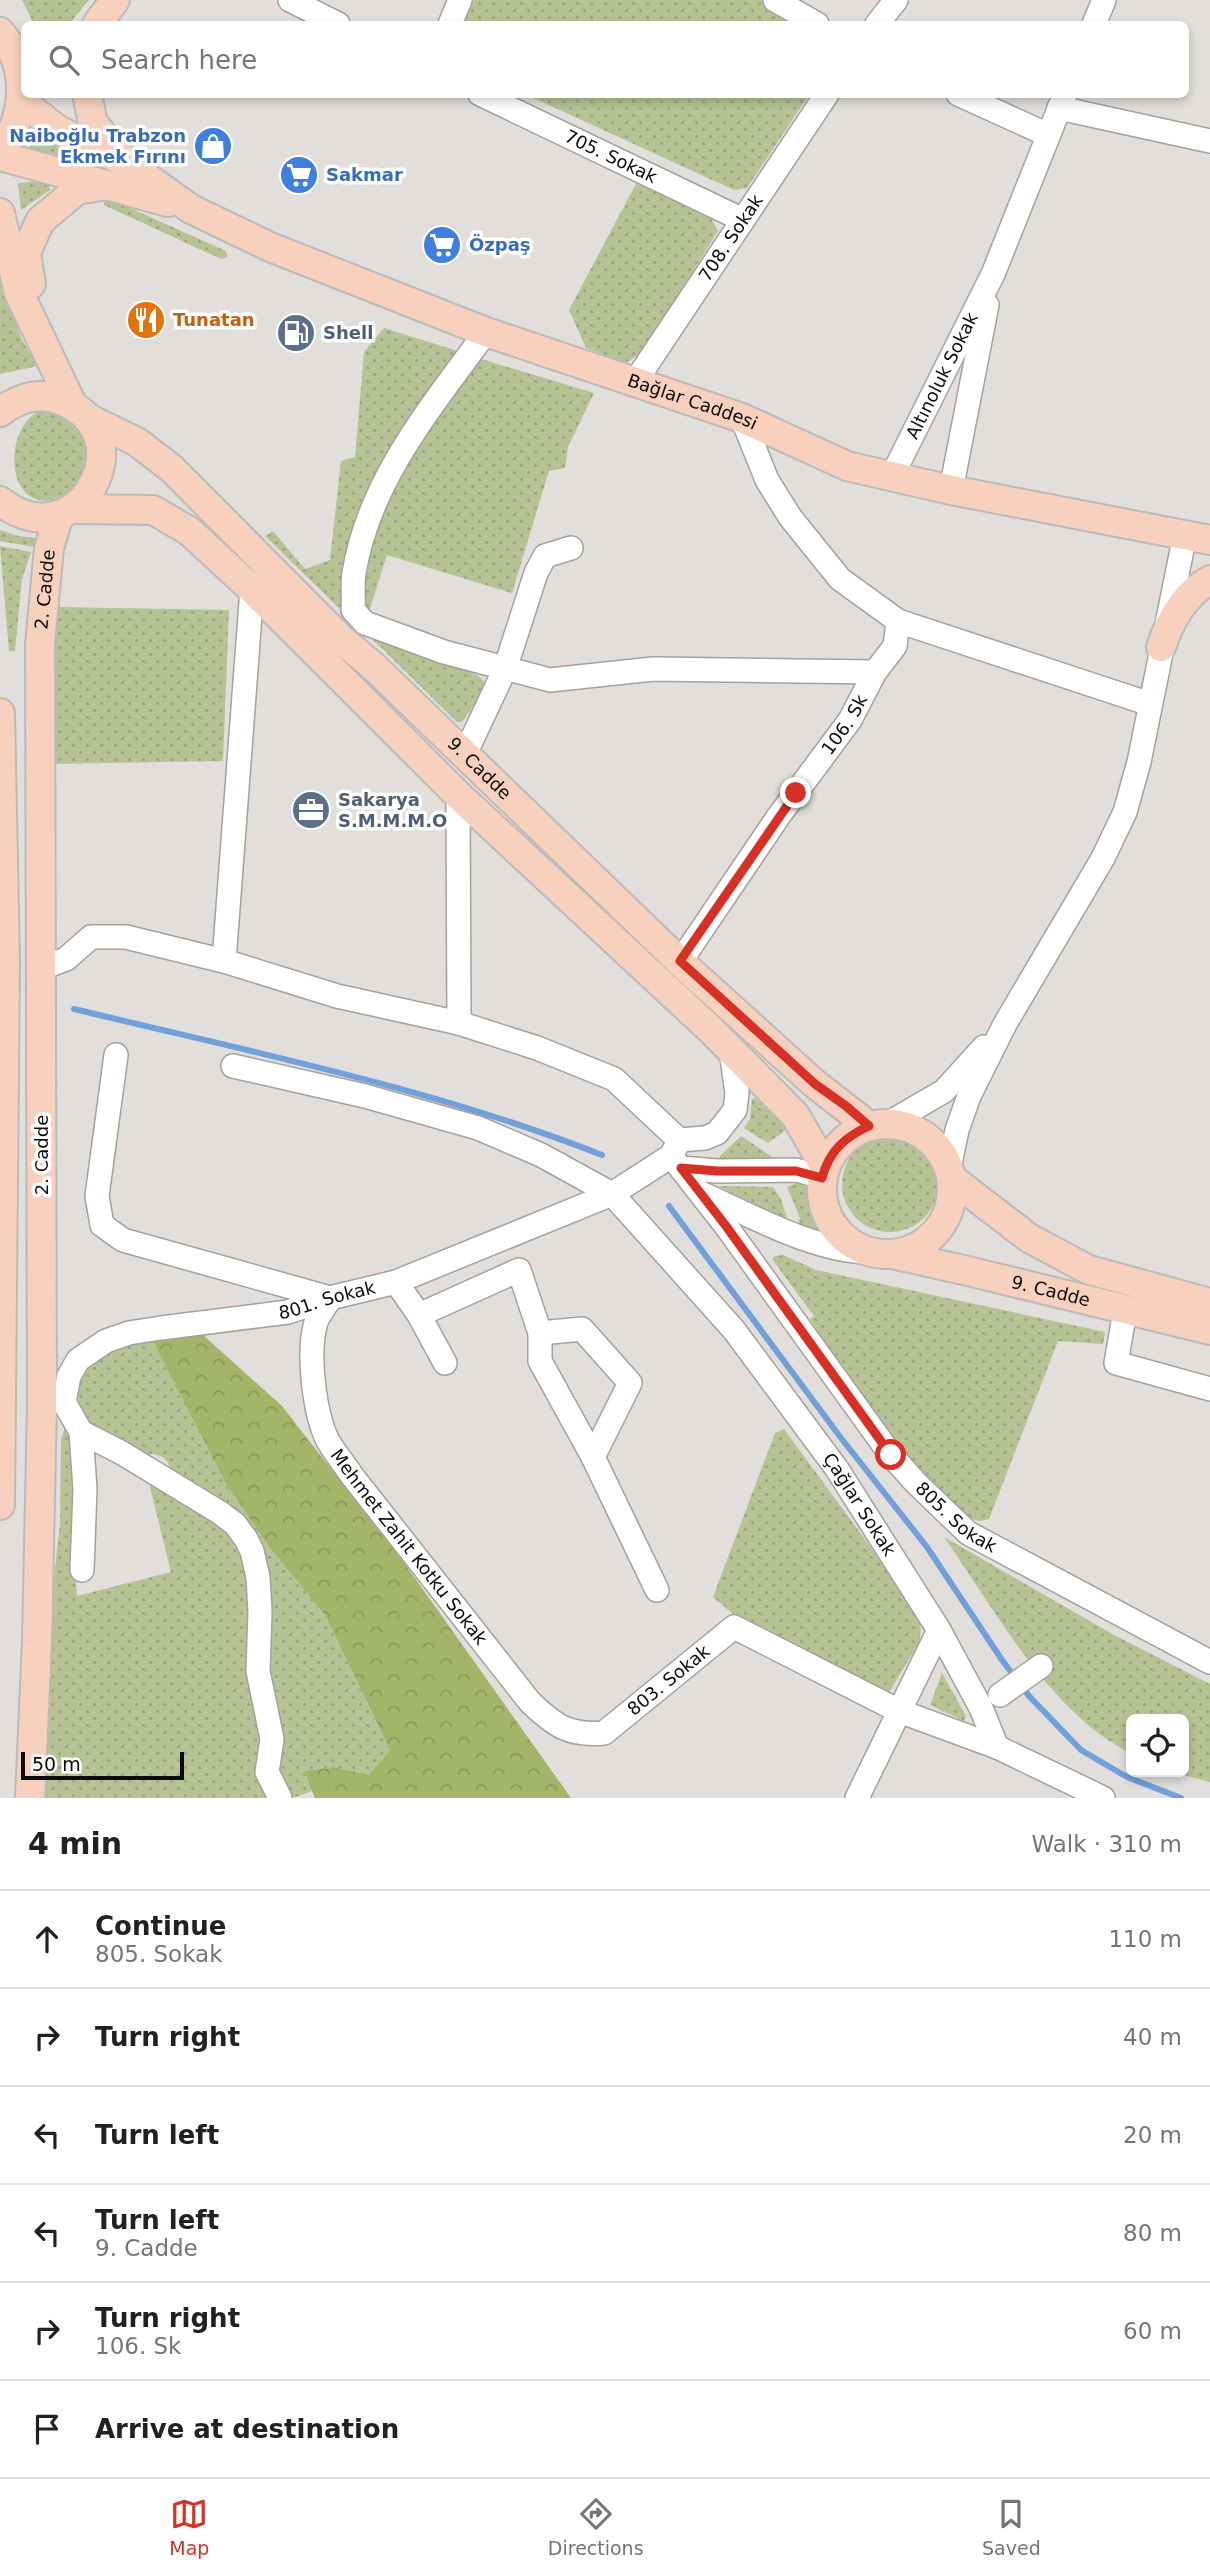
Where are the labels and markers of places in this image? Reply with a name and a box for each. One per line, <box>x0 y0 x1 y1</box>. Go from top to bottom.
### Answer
place label: Naiboğlu Trabzon Ekmek Fırını <box>9 125 186 167</box>
shop icon: Naiboğlu Trabzon Ekmek Fırını <box>192 125 234 167</box>
supermarket icon: Sakmar <box>278 154 320 196</box>
place label: Sakmar <box>326 164 403 185</box>
supermarket icon: Özpaş <box>421 224 463 266</box>
place label: Özpaş <box>469 234 531 255</box>
restaurant icon: Tunatan <box>125 299 167 341</box>
place label: Tunatan <box>173 309 255 330</box>
fuel station icon: Shell <box>275 312 317 354</box>
place label: Shell <box>323 322 373 343</box>
office icon: Sakarya S.M.M.M.O <box>290 789 332 831</box>
place label: Sakarya S.M.M.M.O <box>338 789 447 831</box>

